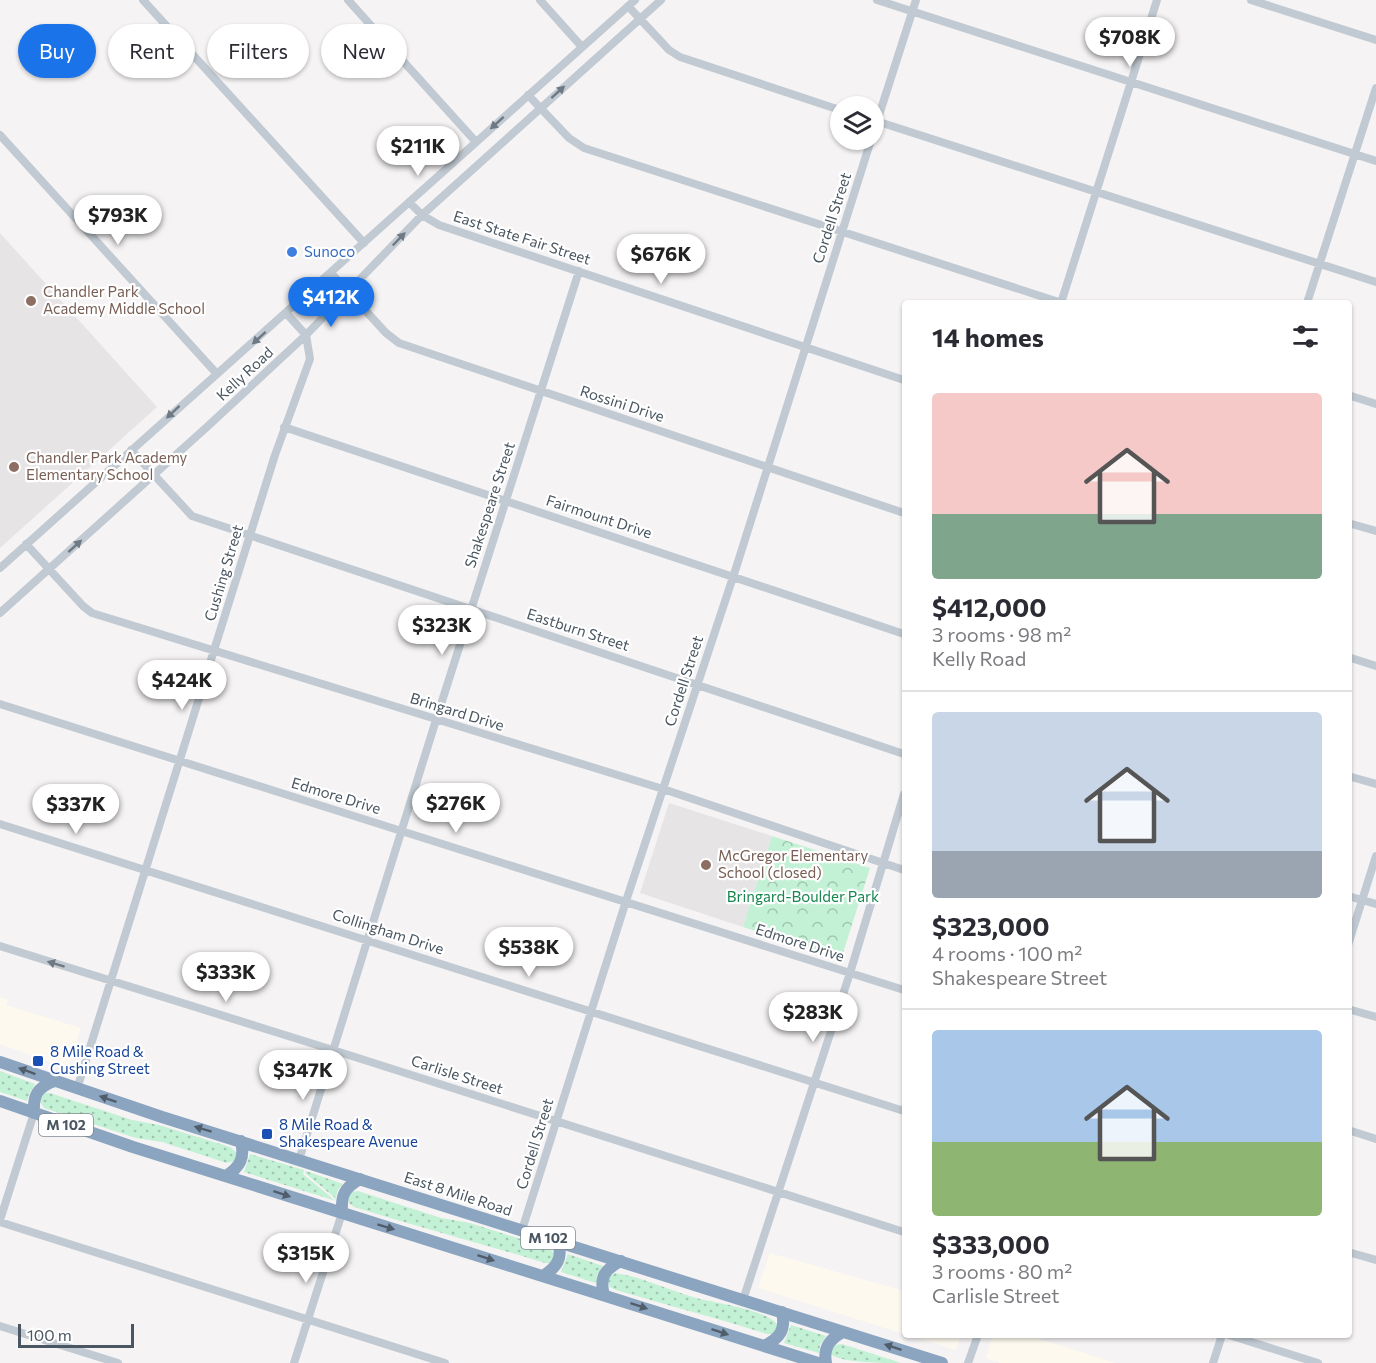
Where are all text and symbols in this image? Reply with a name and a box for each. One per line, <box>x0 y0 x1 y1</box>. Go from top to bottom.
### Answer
pin: $708K <box>1088 17 1172 68</box>
chip: Buy <box>18 24 96 78</box>
chip: Rent <box>108 24 195 78</box>
chip: Filters <box>207 24 309 78</box>
chip: New <box>321 24 407 78</box>
text: $708K <box>1099 24 1161 48</box>
one-way arrow <box>550 86 565 99</box>
map controls <box>830 96 884 150</box>
button: layers <box>830 96 884 150</box>
one-way arrow <box>490 116 505 129</box>
pin: $211K <box>376 126 460 177</box>
text: $211K <box>391 133 445 157</box>
street label: Cordell Street <box>808 170 854 265</box>
pin: $793K <box>76 195 160 246</box>
text: $793K <box>88 202 148 226</box>
street label: East State Fair Street <box>451 206 593 268</box>
one-way arrow <box>392 231 406 246</box>
pin: $676K <box>619 234 703 285</box>
text: $676K <box>631 241 691 265</box>
place label: Sunoco <box>304 242 355 260</box>
marker: Sunoco <box>285 245 299 259</box>
pin: $412K <box>289 277 373 328</box>
place label: Chandler Park Academy Middle School <box>43 282 205 317</box>
text: $412K <box>302 284 360 308</box>
marker: Chandler Park Academy Middle School <box>24 294 38 308</box>
icon: filters <box>1289 320 1322 353</box>
text: 14 homes <box>932 321 1044 352</box>
one-way arrow <box>251 331 266 345</box>
street label: Kelly Road <box>212 343 276 404</box>
street label: Rossini Drive <box>578 381 667 425</box>
one-way arrow <box>166 405 181 418</box>
icon: home <box>1073 432 1181 540</box>
street label: Shakespeare Street <box>460 439 518 570</box>
place label: Chandler Park Academy Elementary School <box>26 448 188 483</box>
marker: Chandler Park Academy Elementary School <box>7 460 21 474</box>
street label: Fairmount Drive <box>544 490 655 542</box>
street label: Cushing Street <box>200 522 246 623</box>
one-way arrow <box>67 540 82 553</box>
text: $412,000 <box>932 591 1047 622</box>
street label: Eastburn Street <box>525 604 632 654</box>
pin: $323K <box>400 605 484 656</box>
text: $323K <box>412 612 472 636</box>
text: 3 rooms · 98 m² <box>932 622 1071 646</box>
street label: Cordell Street <box>660 633 706 728</box>
text: Kelly Road <box>932 646 1026 670</box>
pin: $424K <box>140 660 224 711</box>
text: $424K <box>152 667 212 691</box>
street label: Bringard Drive <box>408 688 507 734</box>
icon: home <box>1073 751 1181 859</box>
street label: Edmore Drive <box>289 773 383 817</box>
pin: $276K <box>414 783 498 834</box>
pin: $337K <box>34 784 118 835</box>
text: $276K <box>426 790 486 814</box>
text: $337K <box>46 791 106 815</box>
place label: McGregor Elementary School (closed) <box>718 846 868 881</box>
marker: McGregor Elementary School (closed) <box>699 858 713 872</box>
park label: Bringard-Boulder Park <box>727 887 879 905</box>
street label: Collingham Drive <box>330 905 446 958</box>
text: $323,000 <box>932 910 1049 941</box>
street label: Edmore Drive <box>754 919 847 965</box>
pin: $538K <box>487 927 571 978</box>
text: $538K <box>498 934 560 958</box>
text: 4 rooms · 100 m² <box>932 941 1082 965</box>
pin: $333K <box>184 952 268 1003</box>
one-way arrow <box>46 959 64 968</box>
text: $333K <box>196 959 256 983</box>
text: Shakespeare Street <box>932 965 1107 989</box>
pin: $283K <box>771 992 855 1043</box>
text: $283K <box>783 999 843 1023</box>
place label: 8 Mile Road & Cushing Street <box>50 1042 150 1077</box>
pin: $347K <box>261 1050 345 1101</box>
street label: Carlisle Street <box>409 1051 506 1097</box>
marker: 8 Mile Road & Cushing Street <box>31 1054 45 1068</box>
text: $347K <box>273 1057 333 1081</box>
one-way arrow <box>18 1066 36 1076</box>
icon: home <box>1073 1069 1181 1177</box>
one-way arrow <box>99 1094 117 1103</box>
street label: Cordell Street <box>512 1096 556 1191</box>
road number: M 102 <box>39 1114 93 1136</box>
place label: 8 Mile Road & Shakespeare Avenue <box>279 1115 418 1150</box>
one-way arrow <box>194 1124 212 1134</box>
marker: 8 Mile Road & Shakespeare Avenue <box>260 1127 274 1141</box>
street label: East 8 Mile Road <box>402 1167 515 1219</box>
one-way arrow <box>273 1190 291 1199</box>
one-way arrow <box>377 1223 395 1232</box>
road number: M 102 <box>521 1227 575 1249</box>
text: $333,000 <box>932 1228 1050 1259</box>
pin: $315K <box>264 1233 348 1284</box>
text: $315K <box>277 1240 335 1264</box>
one-way arrow <box>477 1254 495 1263</box>
text: 3 rooms · 80 m² <box>932 1259 1072 1283</box>
text: Carlisle Street <box>932 1283 1059 1307</box>
one-way arrow <box>630 1302 648 1312</box>
scale bar <box>18 1321 134 1348</box>
text: 100 m <box>27 1325 72 1344</box>
one-way arrow <box>711 1328 729 1337</box>
one-way arrow <box>884 1342 902 1352</box>

